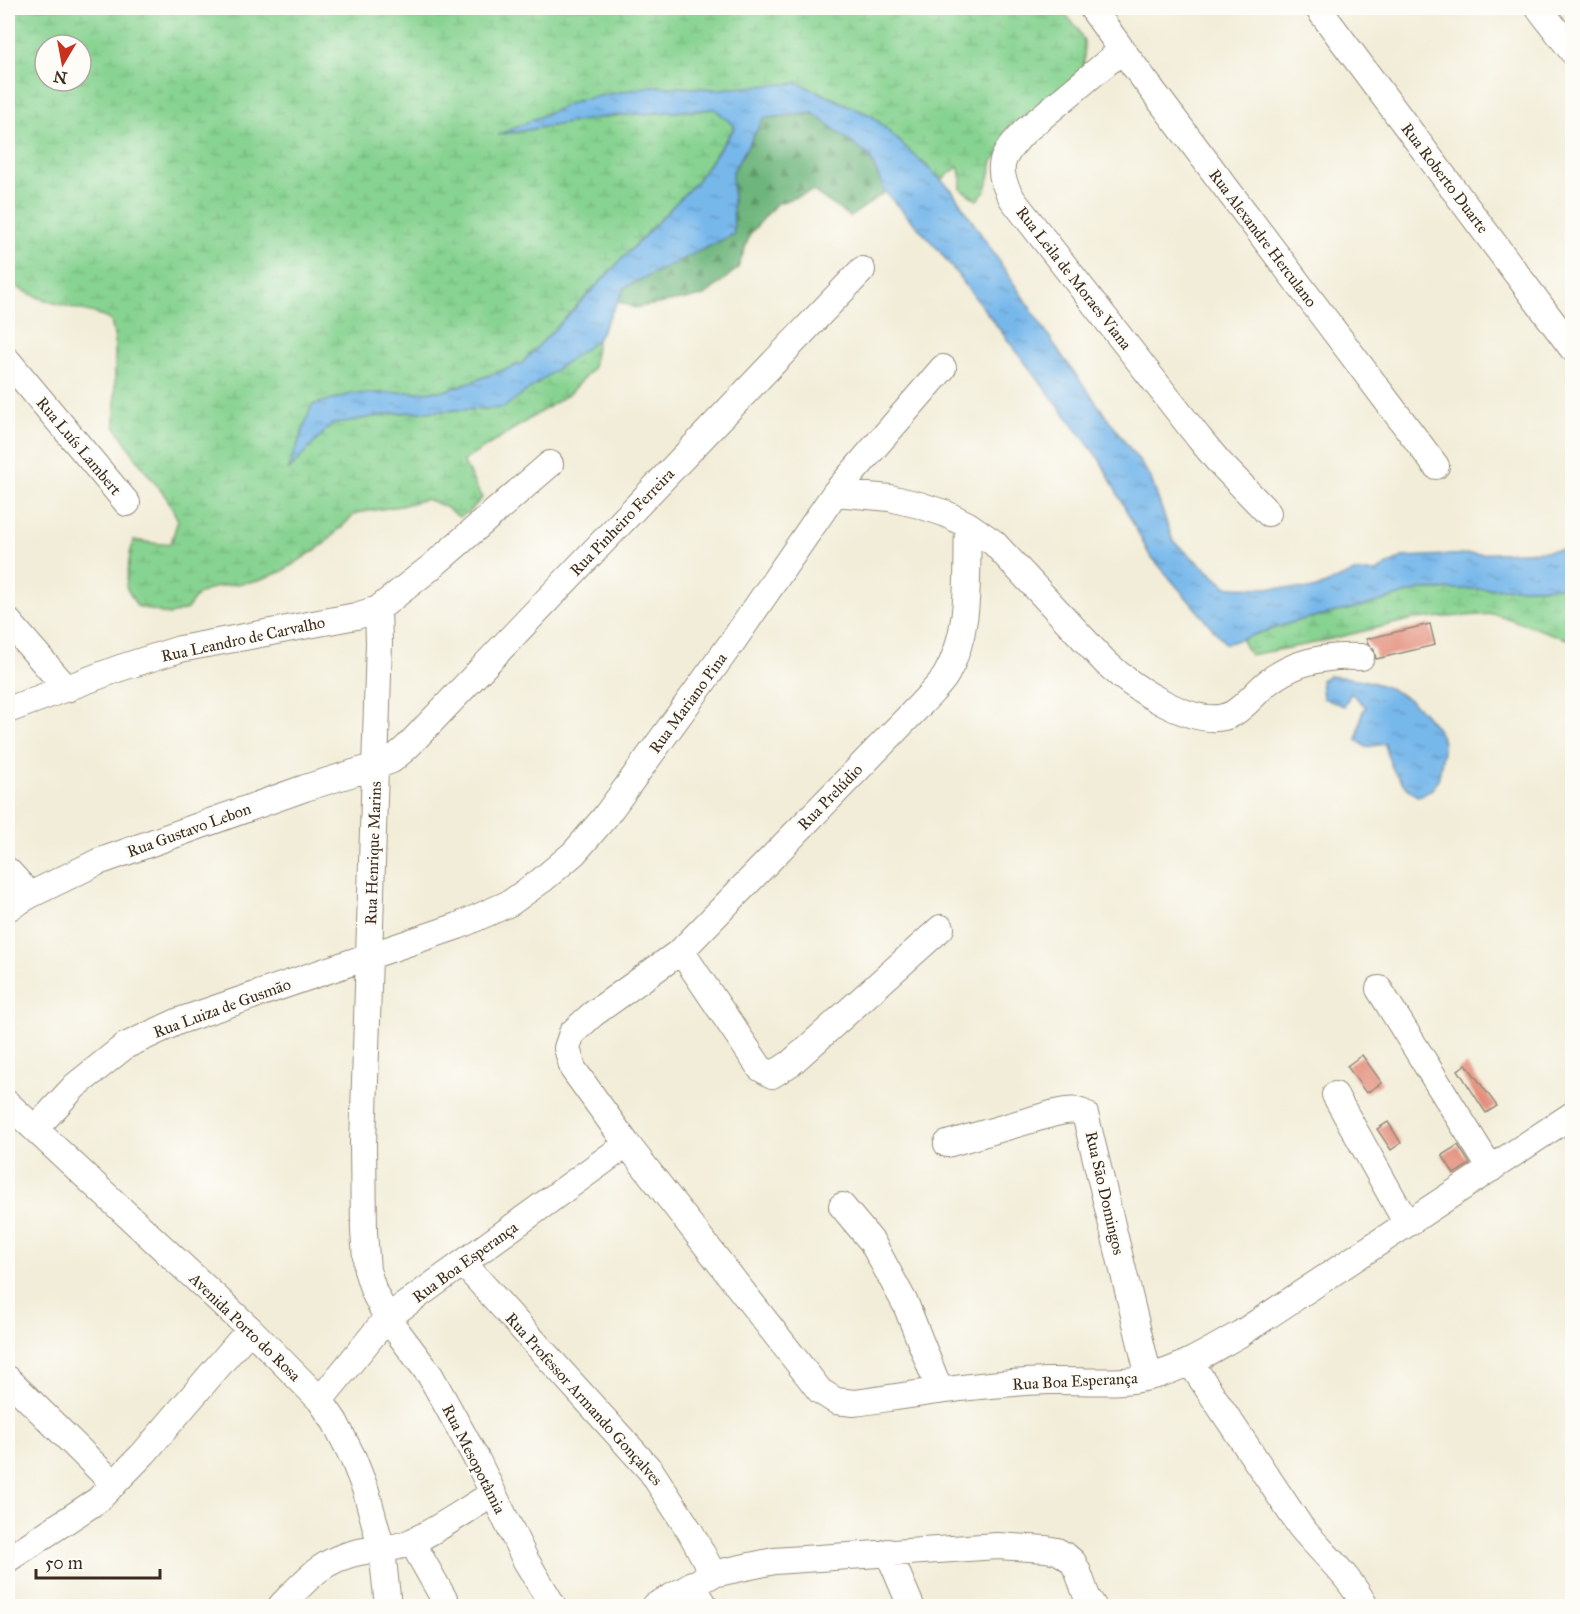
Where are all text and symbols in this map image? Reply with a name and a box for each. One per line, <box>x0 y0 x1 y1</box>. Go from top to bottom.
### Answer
north arrow <box>33 33 93 93</box>
text: N <box>52 67 69 88</box>
street label: Rua Roberto Duarte <box>1397 119 1493 237</box>
street label: Rua Alexandre Herculano <box>1205 165 1321 311</box>
street label: Rua Leila de Moraes Viana <box>1012 203 1136 353</box>
street label: Rua Luís Lambert <box>33 393 126 499</box>
street label: Rua Pinheiro Ferreira <box>566 464 678 580</box>
street label: Rua Leandro de Carvalho <box>159 612 327 666</box>
street label: Rua Mariano Pina <box>645 649 731 757</box>
street label: Rua Prelúdio <box>794 760 866 834</box>
street label: Rua Henrique Marins <box>361 781 386 925</box>
street label: Rua Gustavo Lebon <box>124 799 254 861</box>
street label: Rua Luiza de Gusmão <box>151 974 293 1042</box>
street label: Rua São Domingos <box>1081 1129 1128 1257</box>
street label: Rua Boa Esperança <box>409 1217 522 1307</box>
street label: Avenida Porto do Rosa <box>185 1268 305 1385</box>
street label: Rua Professor Armando Gonçalves <box>501 1309 667 1489</box>
street label: Rua Boa Esperança <box>1012 1368 1139 1394</box>
street label: Rua Mesopotâmia <box>438 1401 510 1517</box>
scale bar <box>36 1542 160 1580</box>
text: 50 m <box>45 1552 83 1574</box>

